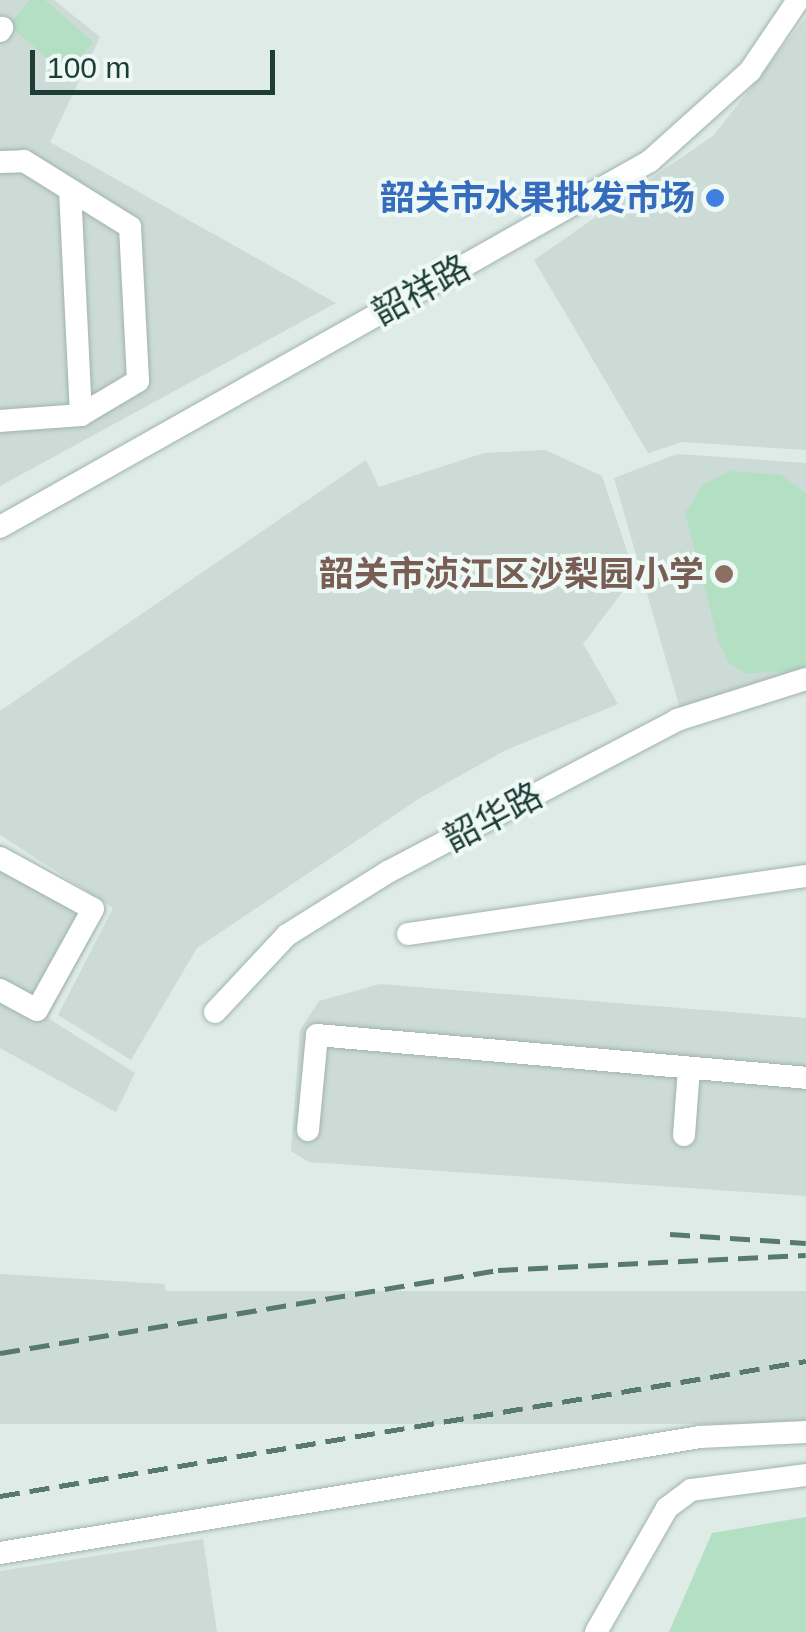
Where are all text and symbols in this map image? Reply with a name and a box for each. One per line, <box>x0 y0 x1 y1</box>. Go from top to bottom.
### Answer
scale bar <box>35 30 280 92</box>
text: 100 m <box>47 51 130 84</box>
place label: 韶关市水果批发市场 <box>380 177 695 219</box>
marker: 韶关市水果批发市场 <box>704 187 726 209</box>
street label: 韶祥路 <box>365 246 477 334</box>
place label: 韶关市浈江区沙梨园小学 <box>319 553 704 595</box>
marker: 韶关市浈江区沙梨园小学 <box>713 563 735 585</box>
street label: 韶华路 <box>437 774 549 860</box>

